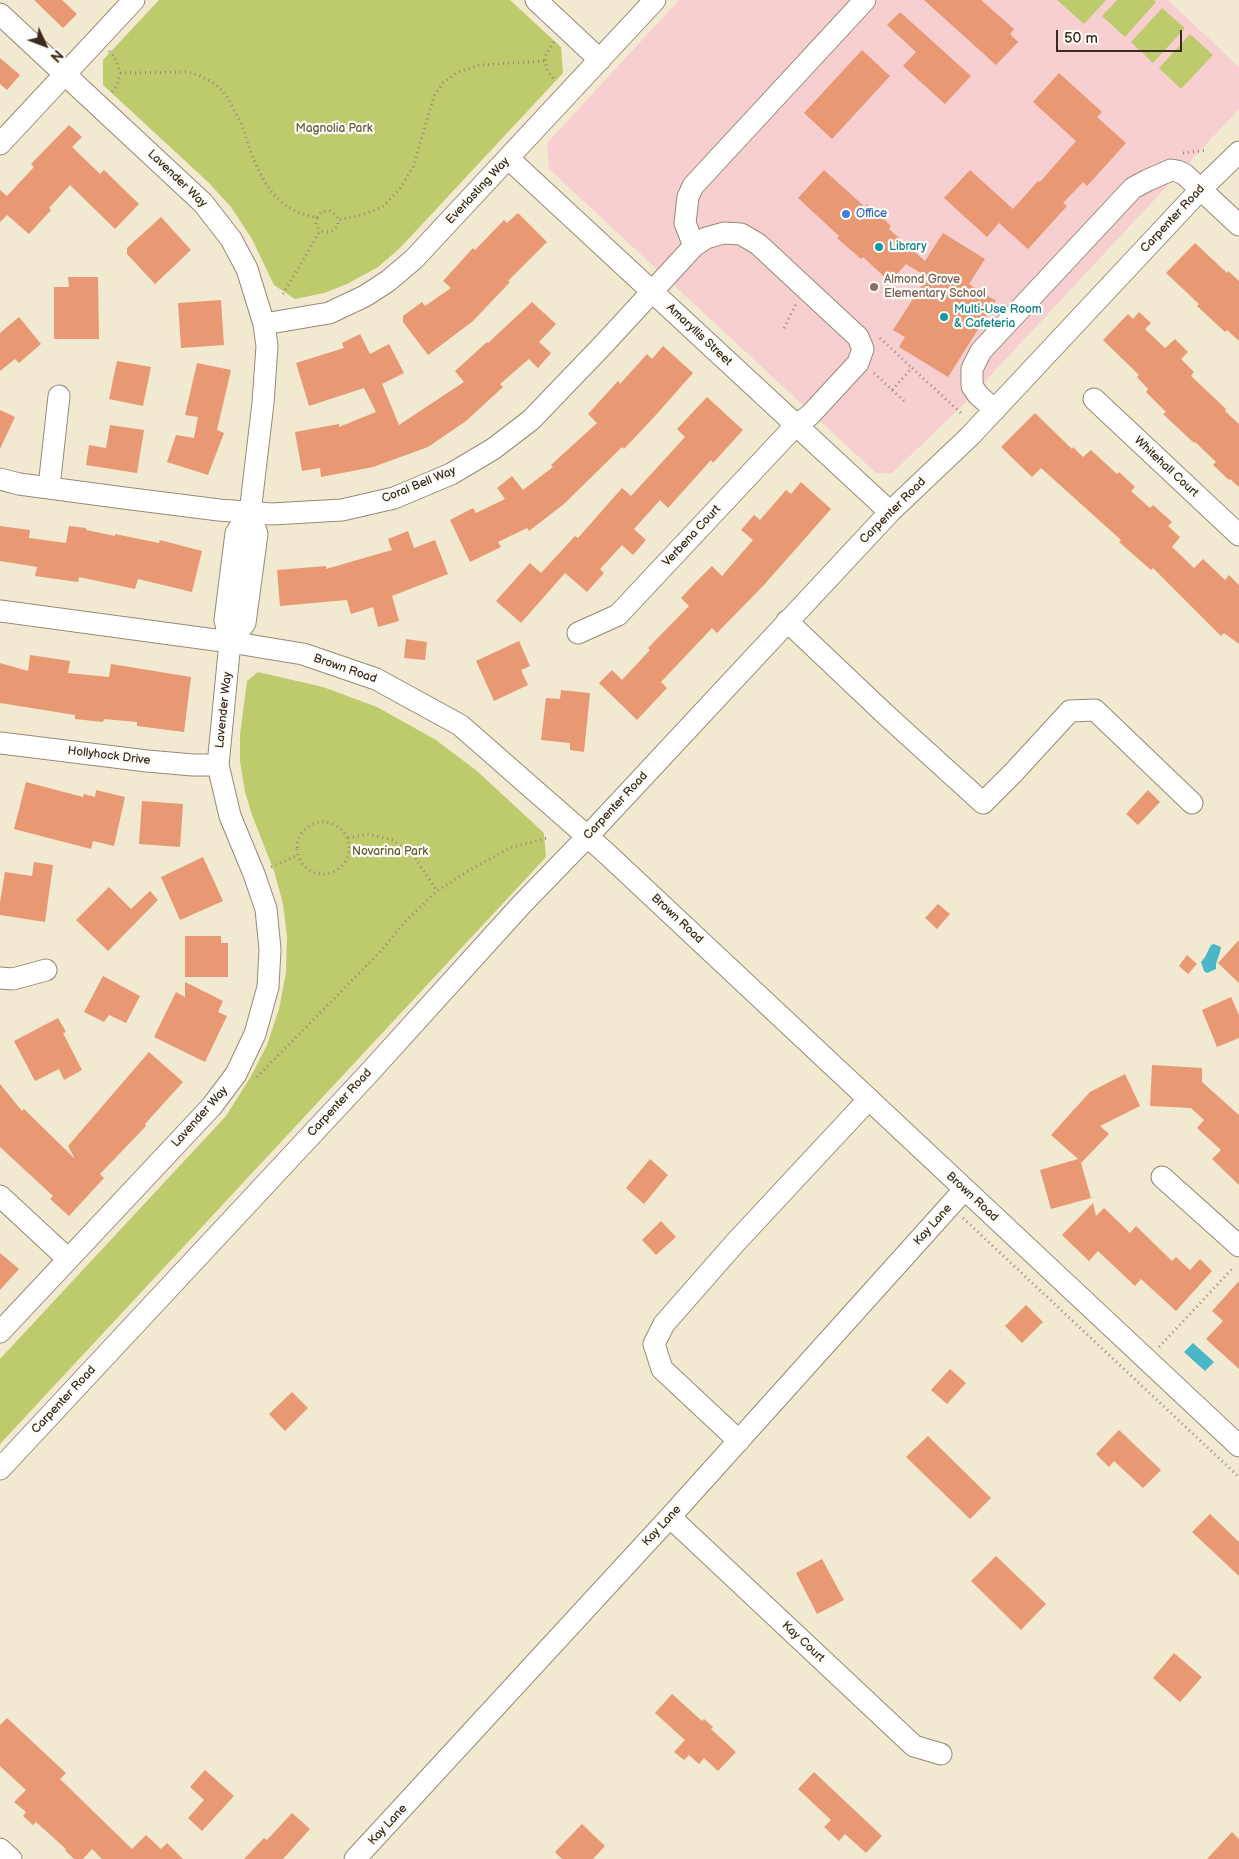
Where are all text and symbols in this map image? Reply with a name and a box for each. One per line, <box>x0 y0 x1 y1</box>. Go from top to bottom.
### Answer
north arrow <box>20 20 70 70</box>
scale bar <box>1059 20 1185 52</box>
text: 50 m <box>1064 29 1098 48</box>
text: N <box>47 46 66 65</box>
park label: Magnolia Park <box>295 122 373 136</box>
street label: Lavender Way <box>144 147 210 211</box>
street label: Everlasting Way <box>443 155 513 227</box>
street label: Carpenter Road <box>1138 182 1208 256</box>
place label: Office <box>856 207 887 221</box>
marker: Office <box>840 208 852 220</box>
place label: Library <box>889 240 927 254</box>
marker: Library <box>873 241 885 253</box>
place label: Almond Grove Elementary School <box>884 273 986 301</box>
marker: Almond Grove Elementary School <box>868 281 880 293</box>
street label: Amaryllis Street <box>663 301 735 369</box>
place label: Multi-Use Room & Cafeteria <box>954 303 1042 331</box>
marker: Multi-Use Room & Cafeteria <box>938 311 950 323</box>
street label: Whitehall Court <box>1131 434 1201 500</box>
street label: Coral Bell Way <box>380 464 458 506</box>
street label: Carpenter Road <box>857 475 929 547</box>
street label: Verbena Court <box>660 502 724 570</box>
street label: Brown Road <box>311 651 379 687</box>
street label: Lavender Way <box>213 671 235 749</box>
street label: Hollyhock Drive <box>67 744 151 768</box>
street label: Carpenter Road <box>581 769 651 843</box>
park label: Novarina Park <box>352 845 428 859</box>
street label: Brown Road <box>648 891 706 947</box>
street label: Carpenter Road <box>305 1066 375 1140</box>
street label: Lavender Way <box>169 1084 231 1150</box>
street label: Brown Road <box>943 1169 1001 1225</box>
street label: Kay Lane <box>911 1201 955 1249</box>
street label: Carpenter Road <box>29 1363 99 1437</box>
street label: Kay Lane <box>640 1503 684 1549</box>
street label: Kay Court <box>779 1619 827 1665</box>
street label: Kay Lane <box>366 1802 410 1848</box>

